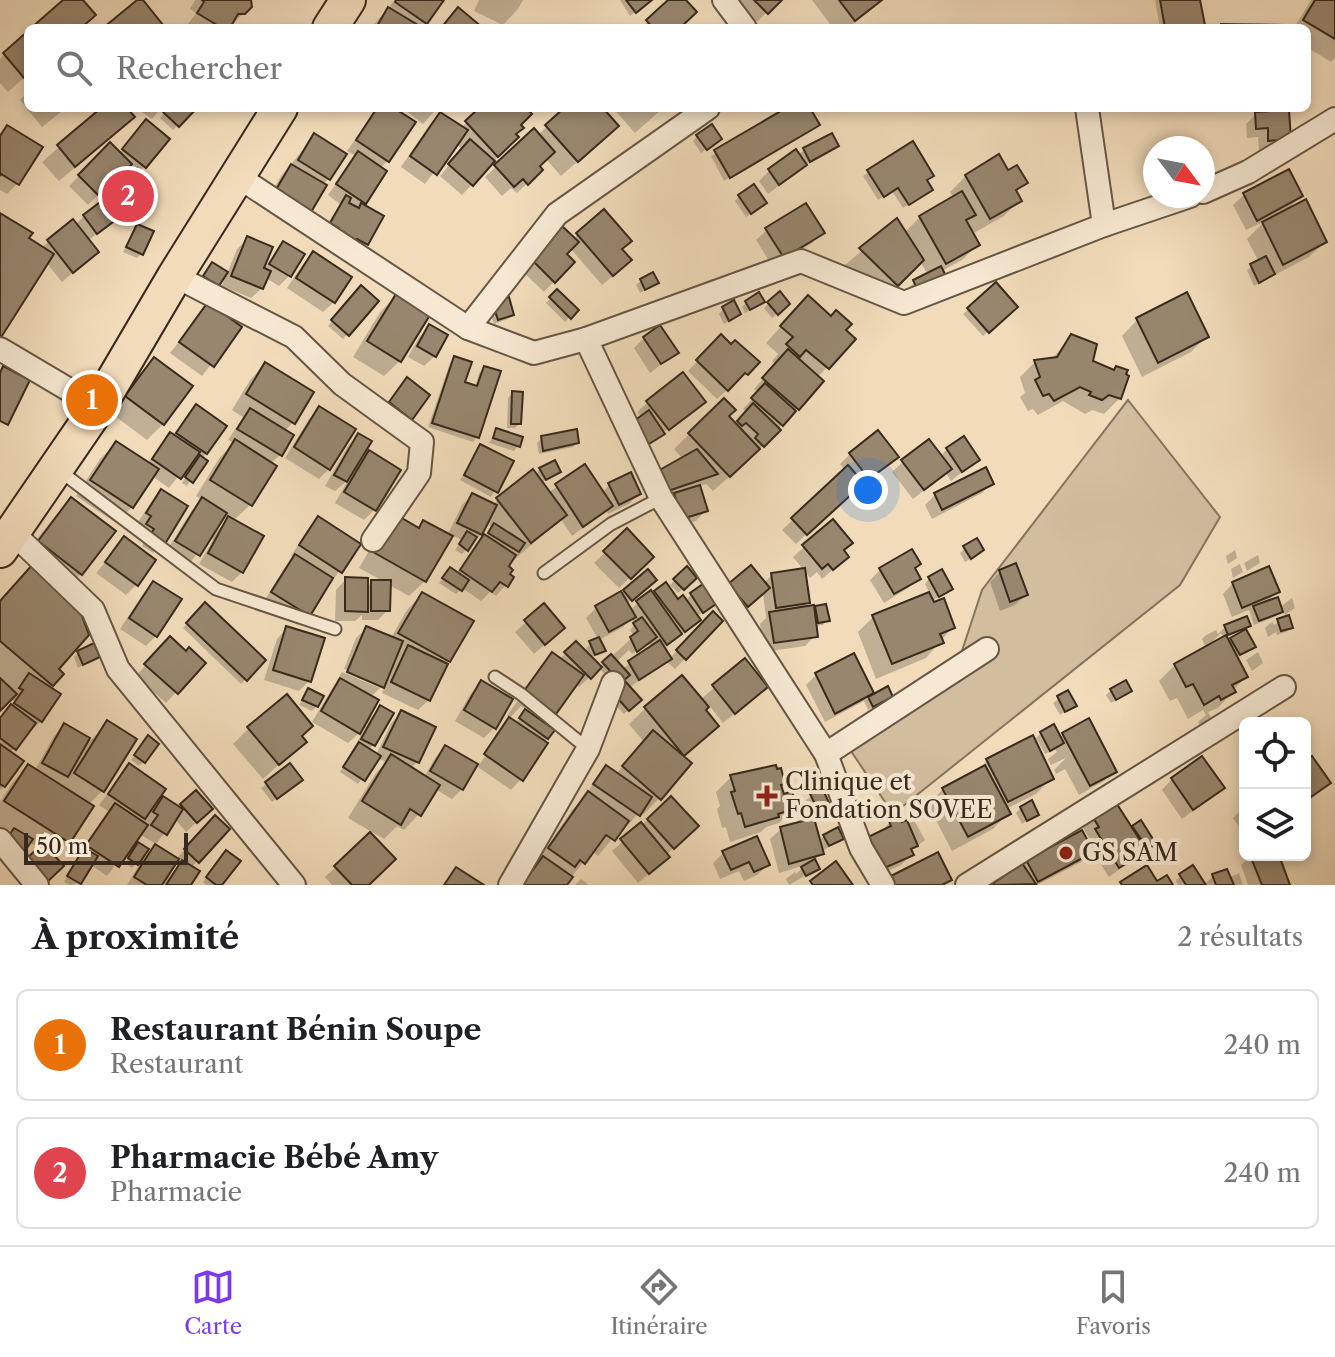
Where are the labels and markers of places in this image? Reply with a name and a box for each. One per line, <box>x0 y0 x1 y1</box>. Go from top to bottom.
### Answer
pin: 2 <box>102 166 154 226</box>
pin: 1 <box>66 370 118 430</box>
place label: Clinique et Fondation SOVEE <box>785 767 992 824</box>
marker: Clinique et Fondation SOVEE <box>756 785 778 807</box>
place label: GS SAM <box>1082 838 1178 867</box>
marker: GS SAM <box>1057 844 1075 862</box>

